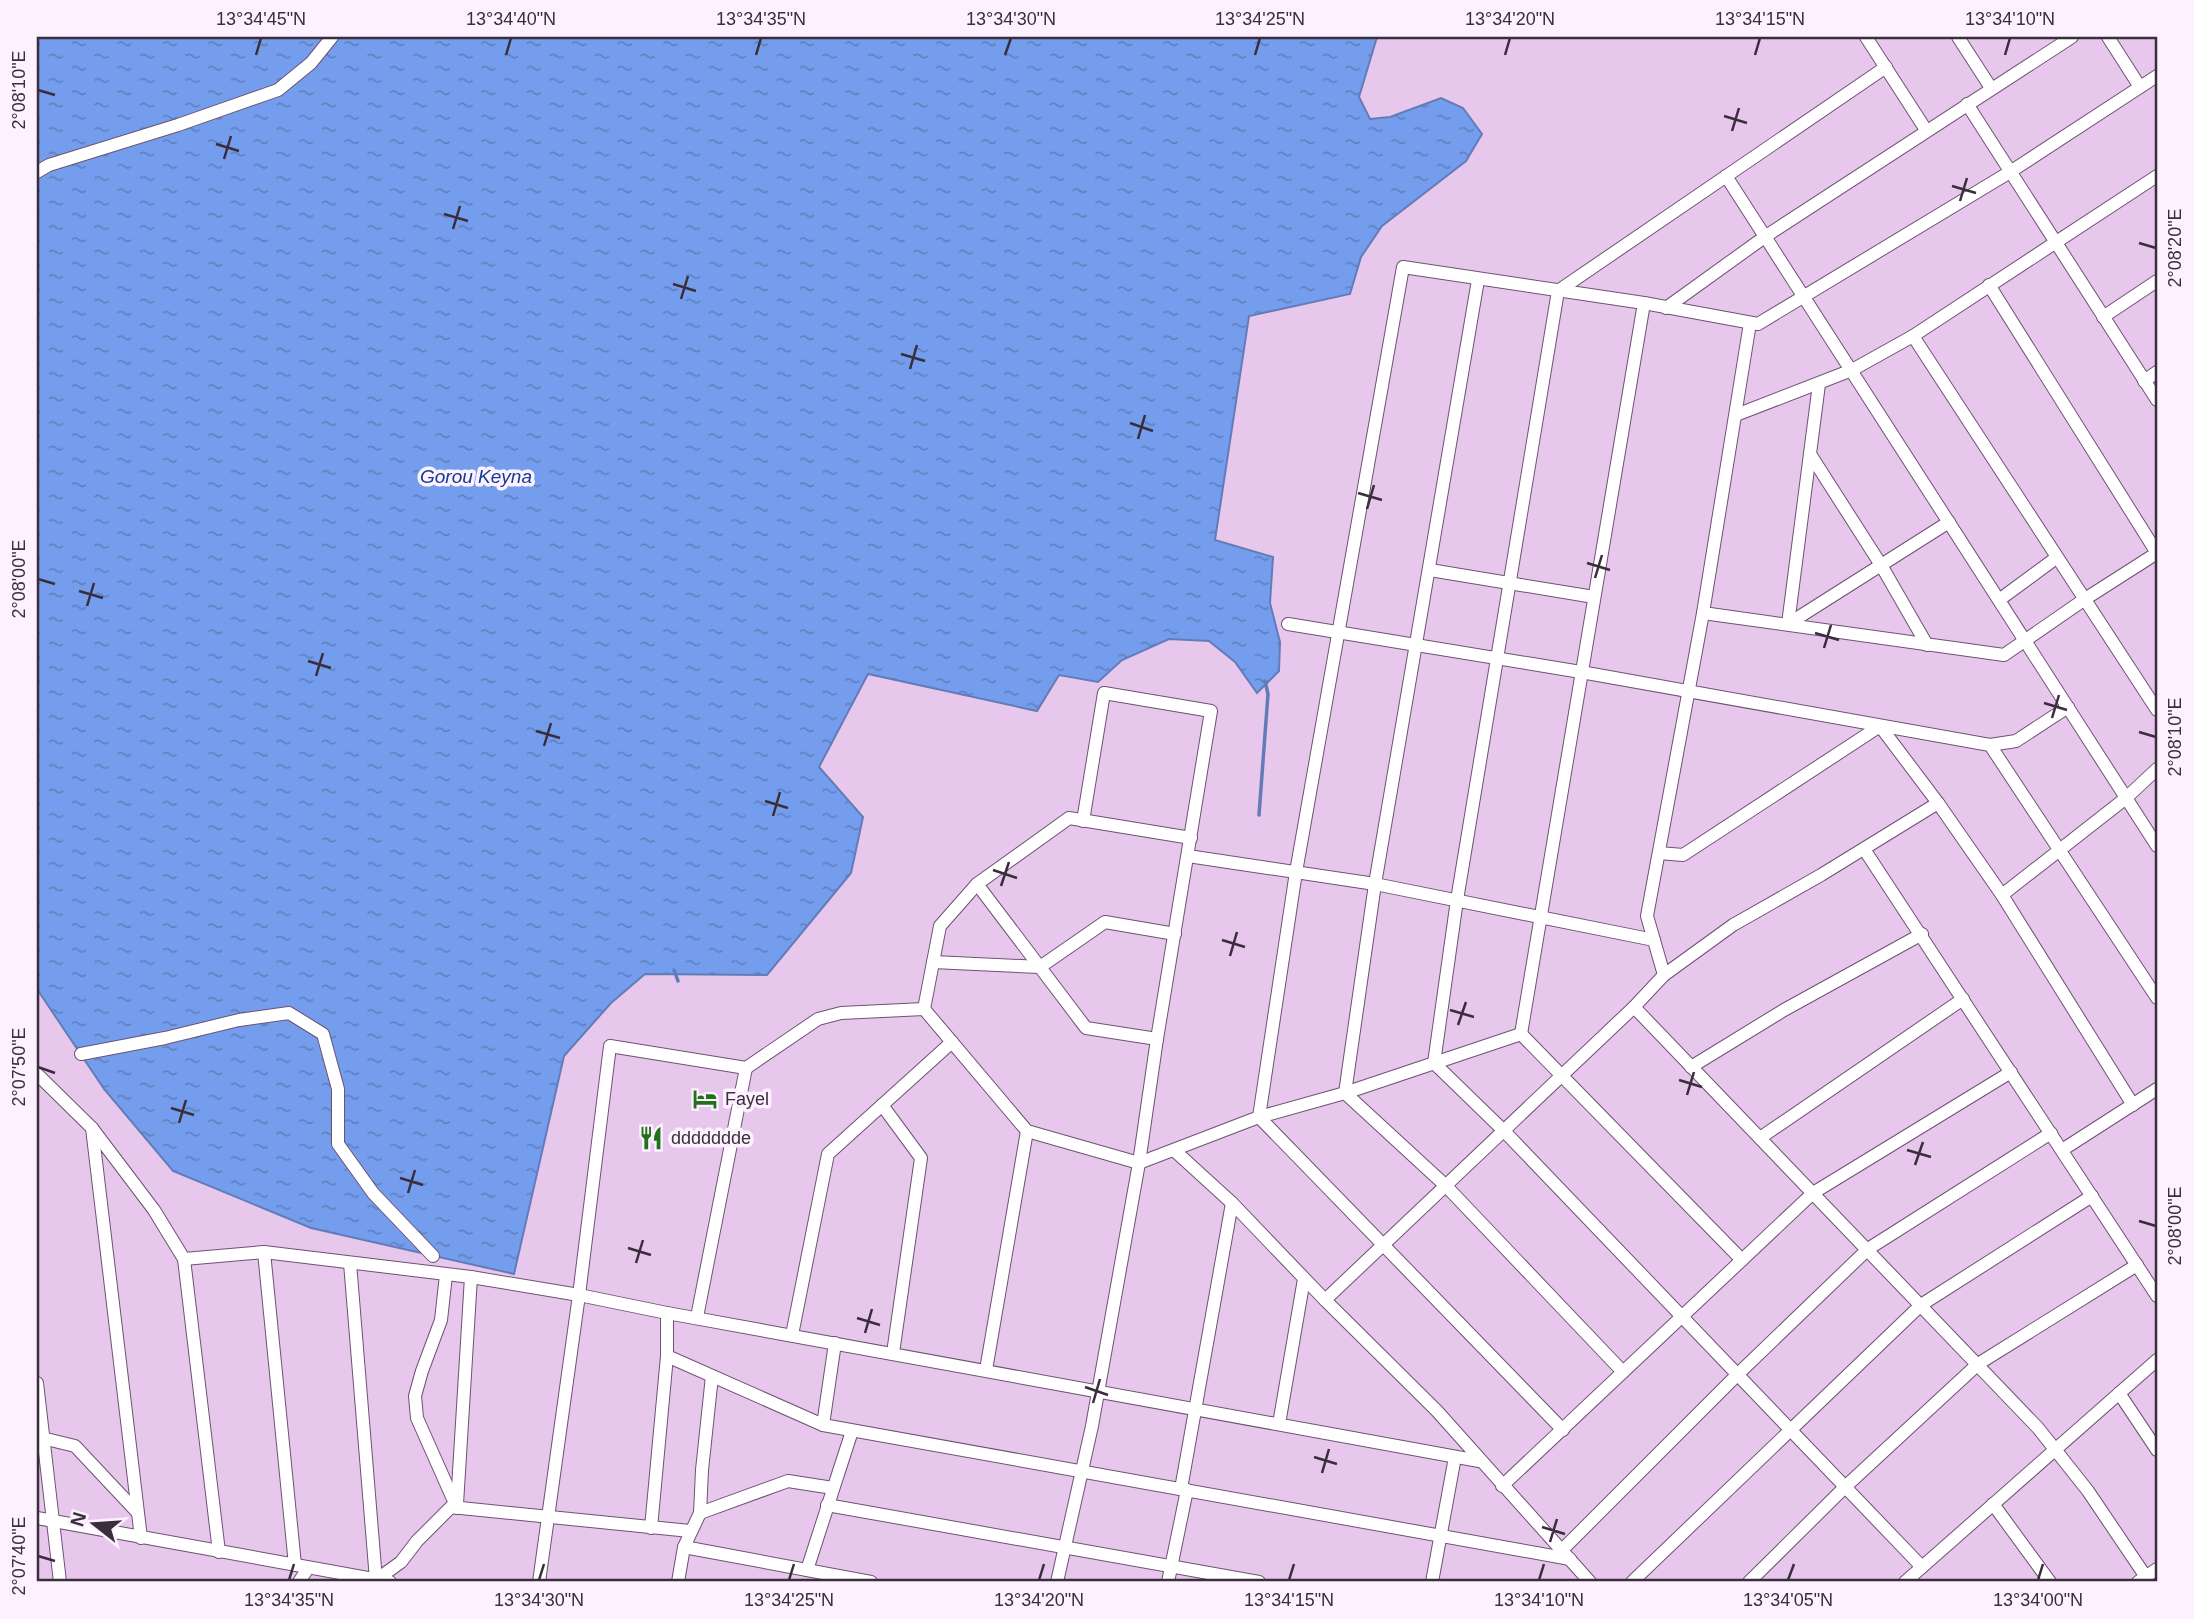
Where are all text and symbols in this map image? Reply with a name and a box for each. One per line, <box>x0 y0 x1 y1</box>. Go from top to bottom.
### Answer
text: 13°34'45"N <box>216 9 306 29</box>
text: 13°34'40"N <box>466 9 556 29</box>
text: 13°34'35"N <box>716 9 806 29</box>
text: 13°34'30"N <box>966 9 1056 29</box>
text: 13°34'25"N <box>1215 9 1305 29</box>
text: 13°34'20"N <box>1465 9 1555 29</box>
text: 13°34'15"N <box>1715 9 1805 29</box>
text: 13°34'10"N <box>1965 9 2055 29</box>
text: 2°08'10"E <box>9 50 29 130</box>
text: 2°08'20"E <box>2165 208 2185 288</box>
water label: Gorou Keyna <box>420 466 532 487</box>
text: 2°08'00"E <box>9 539 29 619</box>
text: 2°08'10"E <box>2165 697 2185 777</box>
text: 2°07'50"E <box>9 1027 29 1107</box>
hotel icon: Fayel <box>691 1085 719 1113</box>
place label: Fayel <box>725 1089 769 1109</box>
restaurant icon: ddddddde <box>637 1124 665 1152</box>
place label: ddddddde <box>671 1128 751 1148</box>
text: 2°08'00"E <box>2165 1186 2185 1266</box>
north arrow <box>60 1490 130 1560</box>
text: N <box>66 1510 90 1529</box>
text: 2°07'40"E <box>9 1516 29 1596</box>
text: 13°34'35"N <box>244 1590 334 1610</box>
text: 13°34'30"N <box>494 1590 584 1610</box>
text: 13°34'25"N <box>744 1590 834 1610</box>
text: 13°34'20"N <box>994 1590 1084 1610</box>
text: 13°34'15"N <box>1244 1590 1334 1610</box>
text: 13°34'10"N <box>1494 1590 1584 1610</box>
text: 13°34'05"N <box>1743 1590 1833 1610</box>
text: 13°34'00"N <box>1993 1590 2083 1610</box>

